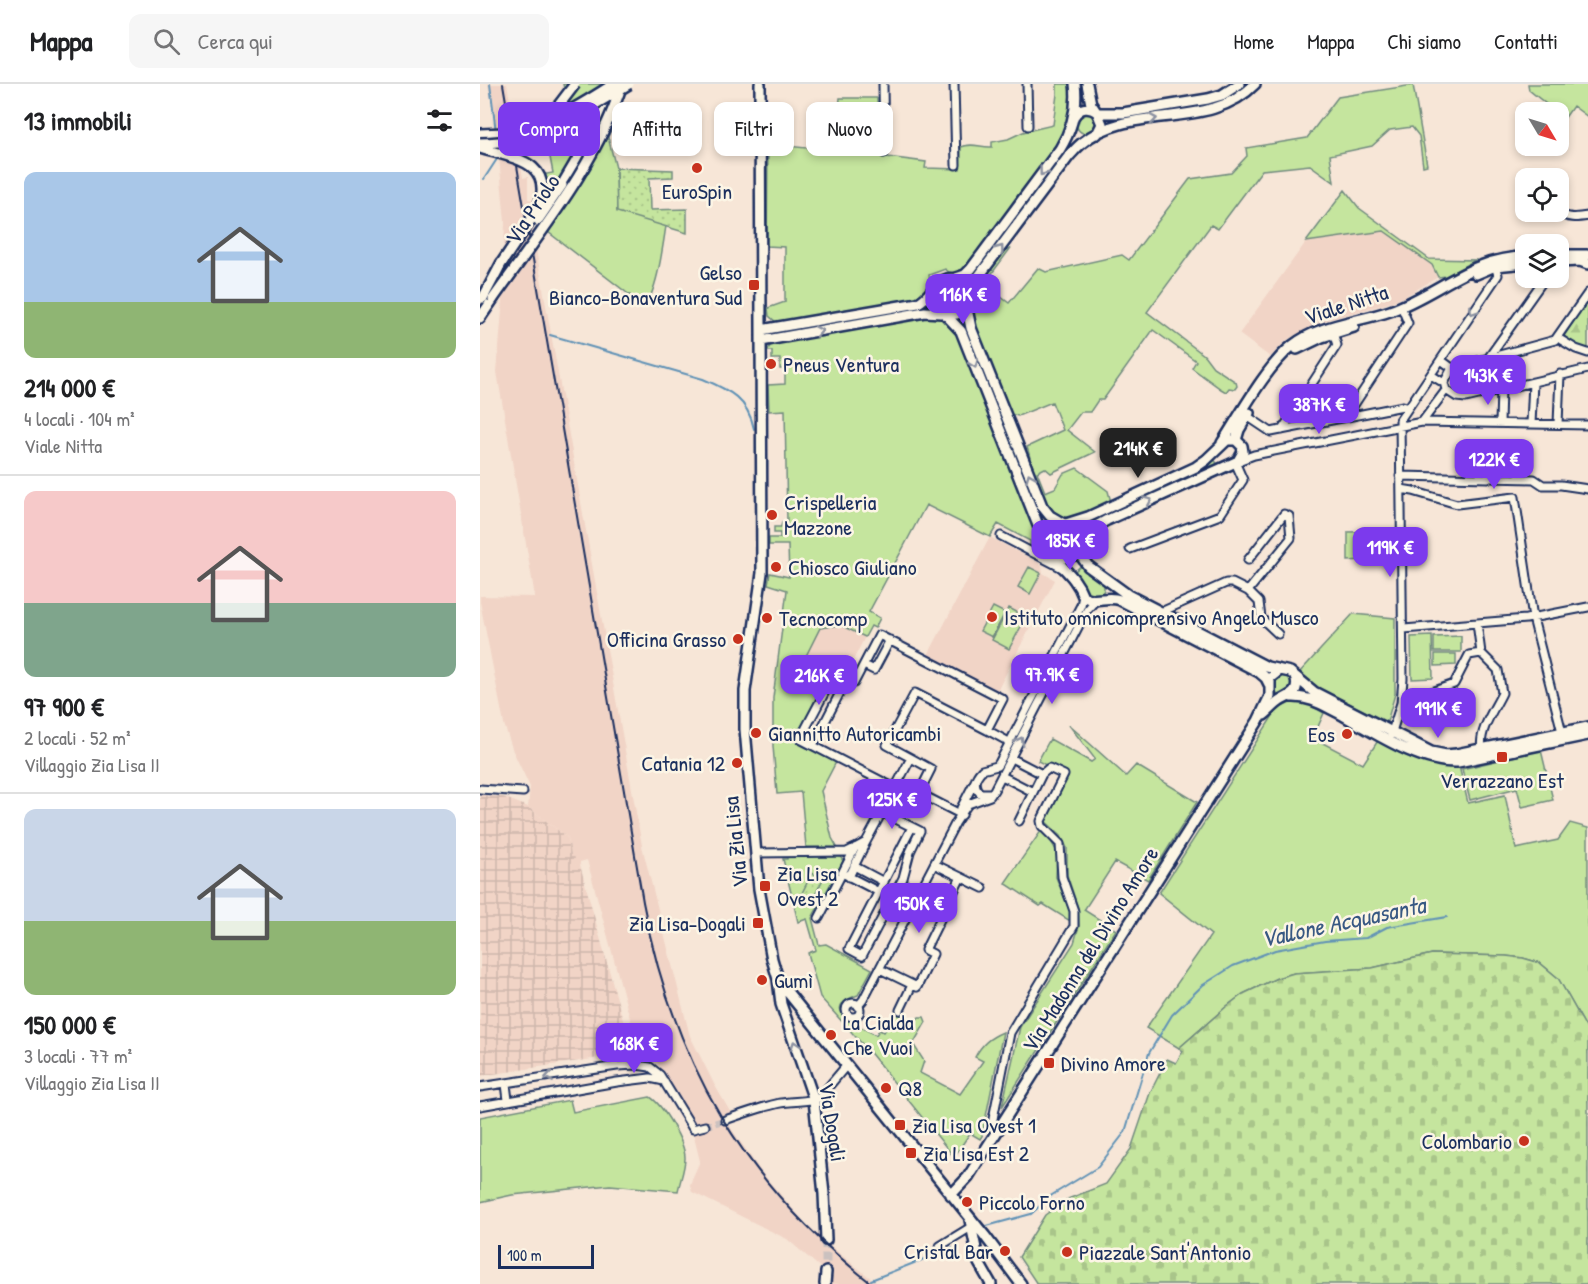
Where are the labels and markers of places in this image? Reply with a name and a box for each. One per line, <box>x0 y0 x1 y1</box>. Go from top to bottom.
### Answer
marker: EuroSpin <box>690 161 704 175</box>
place label: EuroSpin <box>662 176 732 206</box>
place label: Gelso Bianco-Bonaventura Sud <box>549 257 742 312</box>
pin: 116K € <box>914 274 1012 325</box>
marker: Gelso Bianco-Bonaventura Sud <box>747 278 761 292</box>
place label: Pneus Ventura <box>783 349 900 379</box>
pin: 143K € <box>1439 355 1537 406</box>
marker: Pneus Ventura <box>764 357 778 371</box>
pin: 387K € <box>1270 384 1368 435</box>
pin: 214K € <box>1089 428 1187 479</box>
pin: 122K € <box>1445 439 1543 490</box>
place label: Crispelleria Mazzone <box>784 487 877 542</box>
marker: Crispelleria Mazzone <box>765 508 779 522</box>
pin: 185K € <box>1021 520 1119 571</box>
pin: 119K € <box>1341 527 1439 578</box>
place label: Chiosco Giuliano <box>788 552 917 582</box>
marker: Chiosco Giuliano <box>769 560 783 574</box>
place label: Istituto omnicomprensivo Angelo Musco <box>1004 602 1319 632</box>
place label: Tecnocomp <box>779 603 868 633</box>
marker: Istituto omnicomprensivo Angelo Musco <box>985 610 999 624</box>
marker: Tecnocomp <box>760 611 774 625</box>
place label: Officina Grasso <box>607 624 726 654</box>
marker: Officina Grasso <box>731 632 745 646</box>
pin: 97.9K € <box>997 654 1107 705</box>
pin: 216K € <box>770 655 868 706</box>
pin: 191K € <box>1389 688 1487 739</box>
place label: Giannitto Autoricambi <box>768 718 941 748</box>
place label: Eos <box>1308 719 1335 749</box>
marker: Giannitto Autoricambi <box>749 726 763 740</box>
marker: Eos <box>1340 727 1354 741</box>
place label: Catania 12 <box>641 748 726 778</box>
marker: Verrazzano Est <box>1495 750 1509 764</box>
marker: Catania 12 <box>730 756 744 770</box>
place label: Verrazzano Est <box>1440 765 1564 795</box>
pin: 125K € <box>843 779 941 830</box>
place label: Zia Lisa Ovest 2 <box>777 858 839 913</box>
marker: Zia Lisa Ovest 2 <box>758 879 772 893</box>
pin: 150K € <box>870 883 968 934</box>
place label: Zia Lisa-Dogali <box>629 908 746 938</box>
marker: Zia Lisa-Dogali <box>751 916 765 930</box>
place label: Gumì <box>774 965 813 995</box>
marker: Gumì <box>755 973 769 987</box>
place label: La Cialda Che Vuoi <box>843 1007 914 1062</box>
pin: 168K € <box>585 1023 683 1074</box>
marker: La Cialda Che Vuoi <box>824 1028 838 1042</box>
place label: Divino Amore <box>1061 1048 1166 1078</box>
marker: Divino Amore <box>1042 1056 1056 1070</box>
place label: Q8 <box>898 1073 922 1103</box>
marker: Q8 <box>879 1081 893 1095</box>
place label: Zia Lisa Ovest 1 <box>912 1110 1036 1140</box>
marker: Zia Lisa Ovest 1 <box>893 1118 907 1132</box>
place label: Colombario <box>1421 1126 1512 1156</box>
marker: Colombario <box>1517 1134 1531 1148</box>
place label: Zia Lisa Est 2 <box>923 1138 1030 1168</box>
marker: Zia Lisa Est 2 <box>904 1146 918 1160</box>
place label: Piccolo Forno <box>979 1187 1085 1217</box>
marker: Piccolo Forno <box>960 1195 974 1209</box>
place label: Cristal Bar <box>904 1236 994 1266</box>
place label: Piazzale Sant'Antonio <box>1079 1237 1251 1267</box>
marker: Cristal Bar <box>998 1244 1012 1258</box>
marker: Piazzale Sant'Antonio <box>1060 1245 1074 1259</box>

